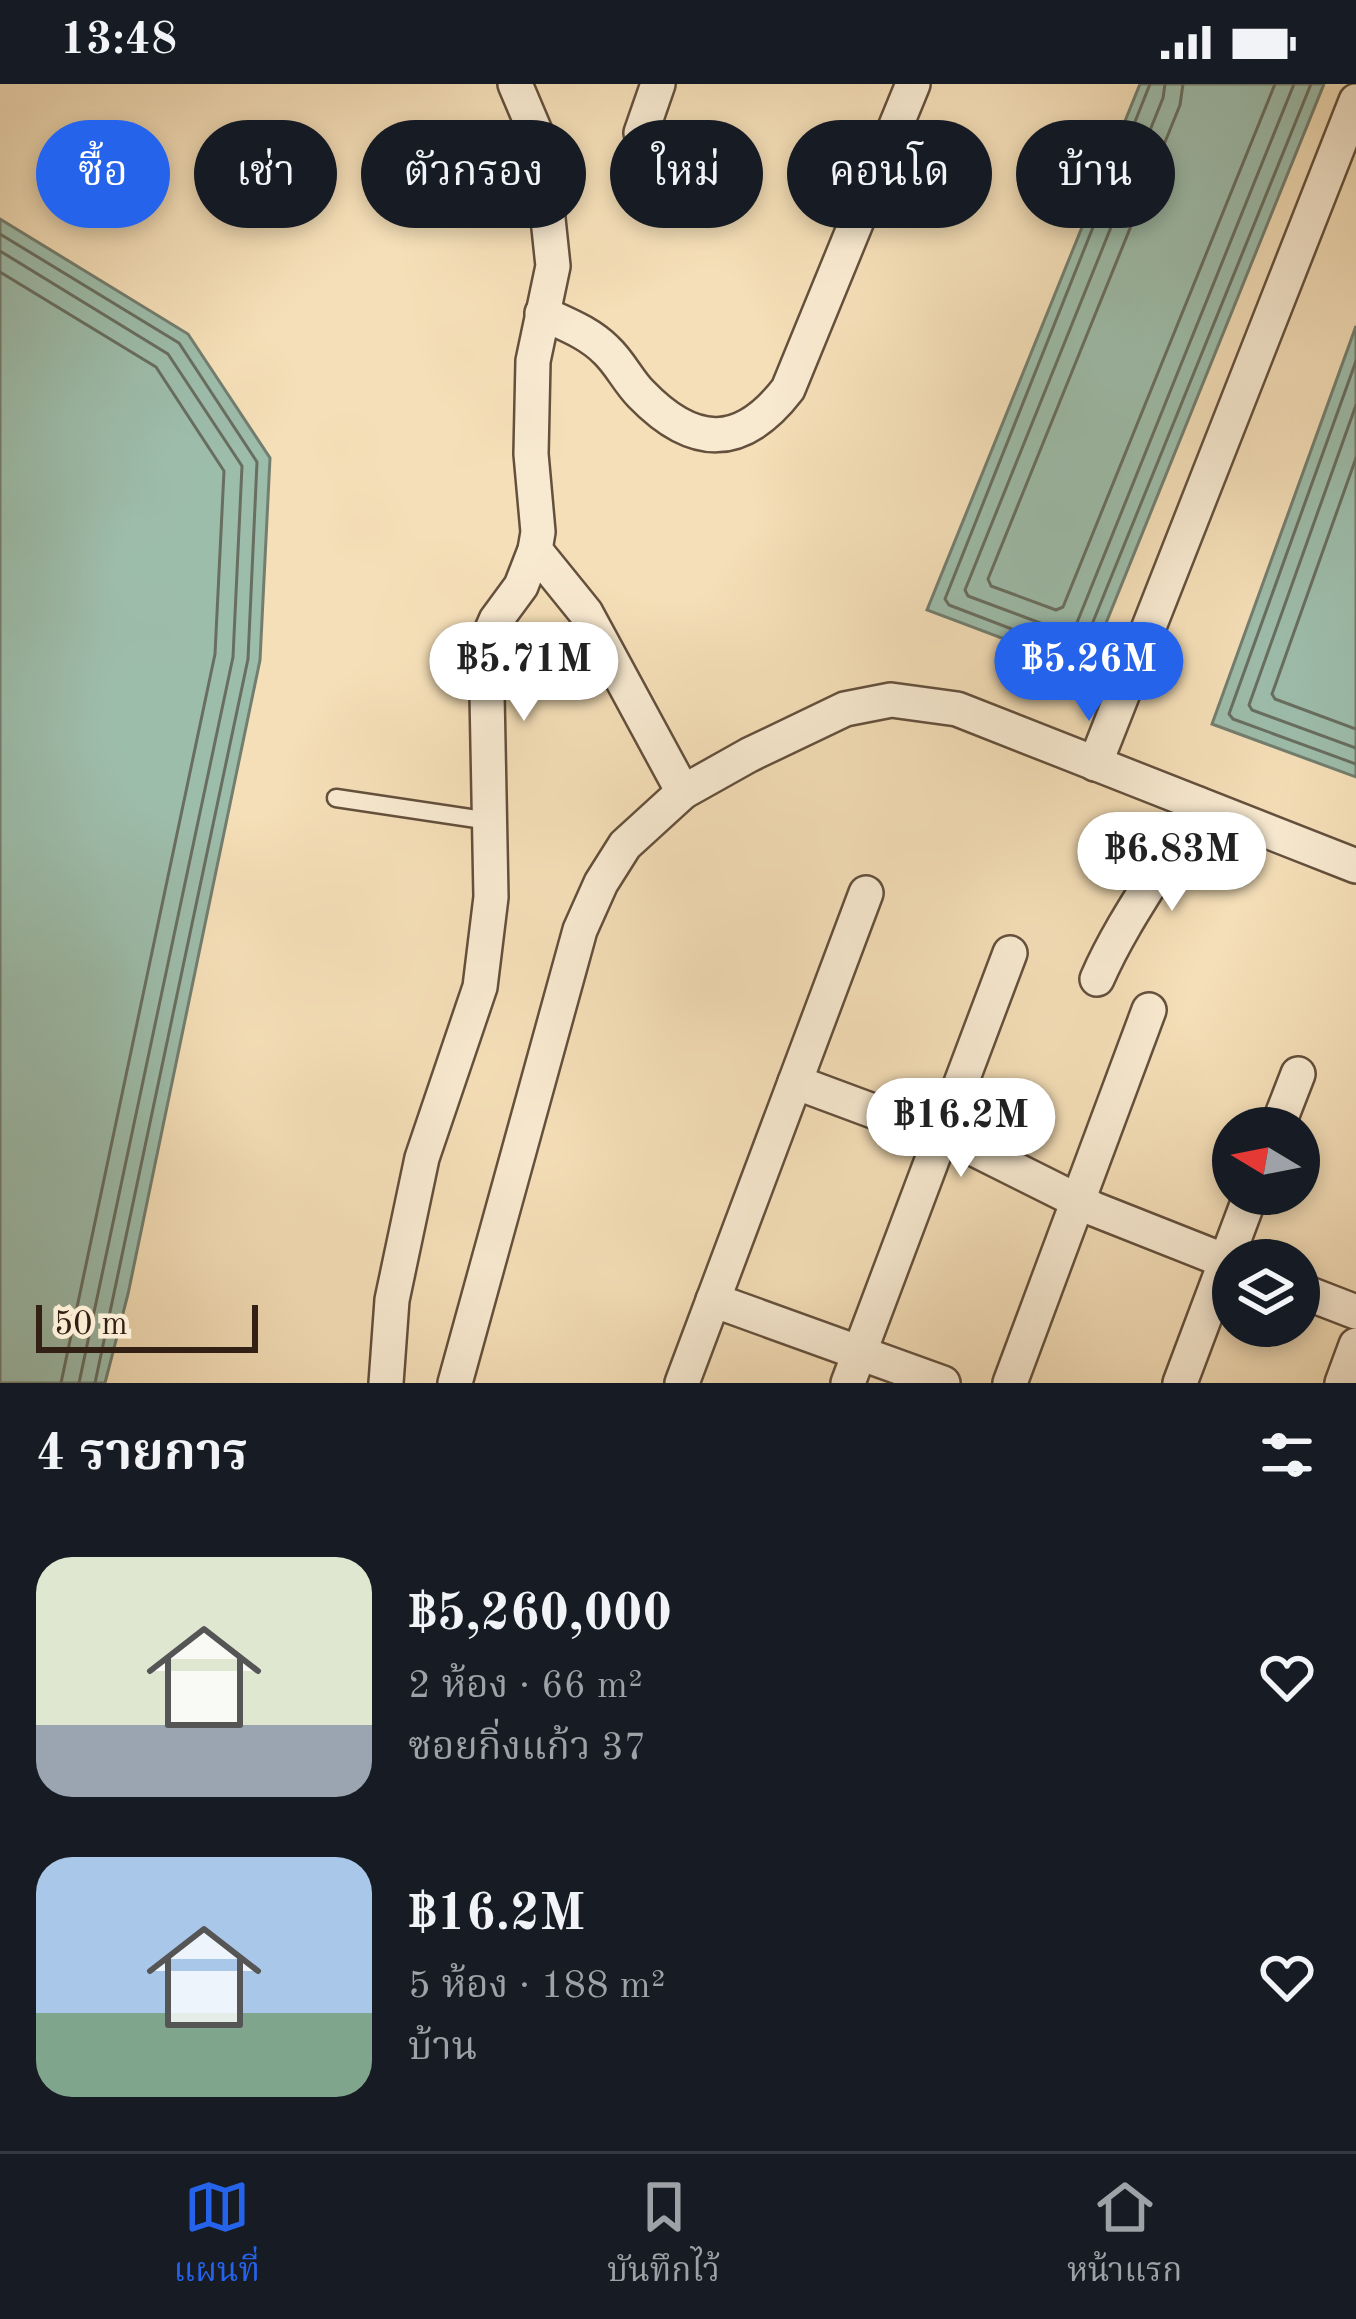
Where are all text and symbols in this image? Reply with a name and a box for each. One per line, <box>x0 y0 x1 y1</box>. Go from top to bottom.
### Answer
text: 13:48 <box>60 19 177 64</box>
chip: ซื้อ <box>36 120 170 228</box>
chip: เช่า <box>194 120 337 228</box>
chip: ตัวกรอง <box>361 120 586 228</box>
chip: ใหม่ <box>610 120 763 228</box>
chip: คอนโด <box>787 120 992 228</box>
chip: บ้าน <box>1016 120 1175 228</box>
pin: ฿5.71M <box>426 622 622 724</box>
pin: ฿5.26M <box>991 622 1187 724</box>
text: ฿5.71M <box>456 641 592 680</box>
text: ฿5.26M <box>1021 641 1157 680</box>
pin: ฿6.83M <box>1074 812 1270 914</box>
text: ฿6.83M <box>1104 831 1240 870</box>
pin: ฿16.2M <box>863 1078 1059 1180</box>
text: ฿16.2M <box>893 1097 1029 1136</box>
north arrow <box>1212 1107 1320 1215</box>
map controls <box>1212 1107 1320 1347</box>
button: layers <box>1212 1239 1320 1347</box>
scale bar <box>36 1299 258 1352</box>
text: 50 m <box>54 1309 128 1342</box>
icon: filters <box>1254 1422 1320 1488</box>
text: 4 รายการ <box>36 1430 248 1481</box>
text: ฿5,260,000 <box>408 1590 672 1641</box>
icon: home <box>132 1605 276 1749</box>
icon: heart <box>1254 1644 1320 1710</box>
text: 2 ห้อง · 66 m² <box>408 1667 643 1706</box>
text: ซอยกิ่งแก้ว 37 <box>408 1729 647 1768</box>
text: ฿16.2M <box>408 1890 585 1941</box>
icon: home <box>132 1905 276 2049</box>
icon: heart <box>1254 1944 1320 2010</box>
text: 5 ห้อง · 188 m² <box>408 1967 666 2006</box>
text: บ้าน <box>408 2029 477 2068</box>
tab: แผนที่ <box>174 2174 260 2299</box>
tab: บันทึกไว้ <box>607 2174 720 2299</box>
tab: หน้าแรก <box>1067 2174 1182 2299</box>

